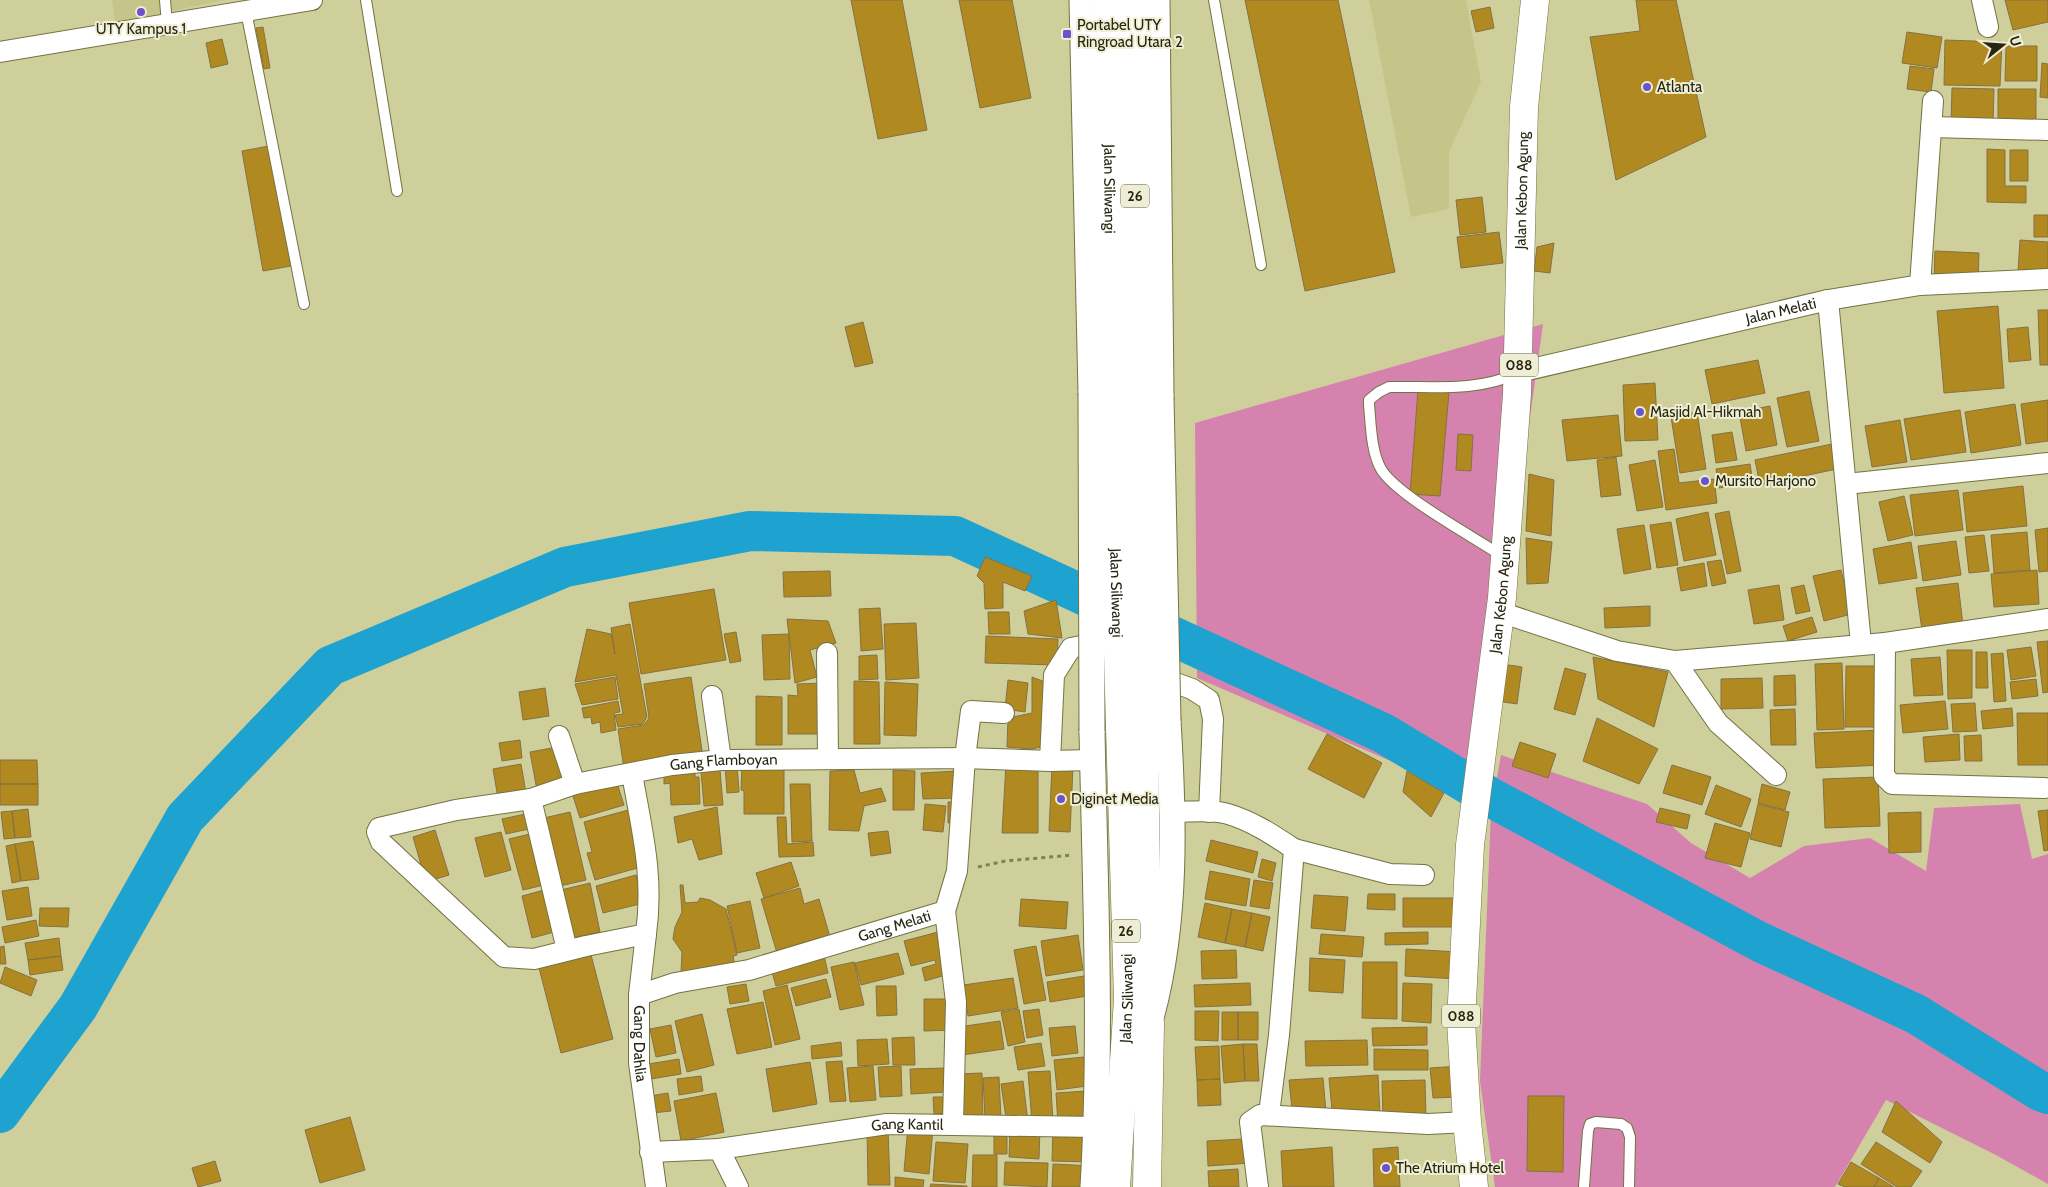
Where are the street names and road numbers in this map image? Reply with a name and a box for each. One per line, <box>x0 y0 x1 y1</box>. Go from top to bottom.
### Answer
street label: Jalan Kebon Agung <box>1512 131 1532 251</box>
street label: Jalan Siliwangi <box>1100 143 1119 234</box>
road number: 26 <box>1121 185 1149 208</box>
street label: Jalan Melati <box>1743 294 1818 328</box>
road number: 088 <box>1500 354 1538 376</box>
street label: Jalan Kebon Agung <box>1486 535 1516 655</box>
street label: Jalan Siliwangi <box>1106 547 1127 638</box>
street label: Gang Flamboyan <box>669 751 778 774</box>
street label: Gang Melati <box>856 907 933 946</box>
road number: 26 <box>1112 919 1140 942</box>
street label: Jalan Siliwangi <box>1116 953 1137 1045</box>
road number: 088 <box>1442 1004 1480 1028</box>
street label: Gang Dahlia <box>630 1005 651 1084</box>
street label: Gang Kantil <box>870 1115 944 1135</box>

